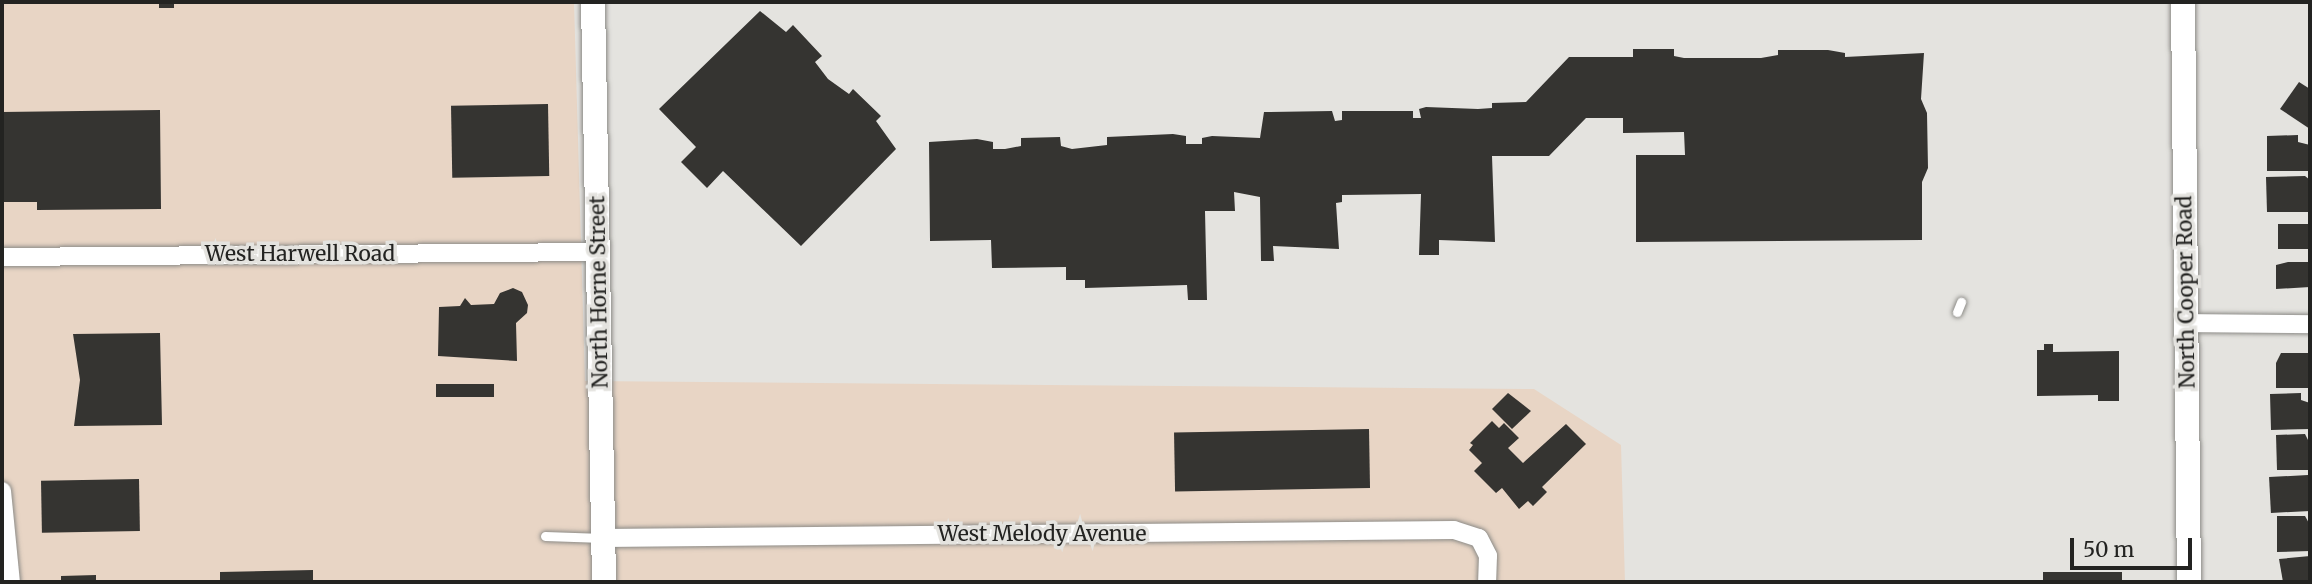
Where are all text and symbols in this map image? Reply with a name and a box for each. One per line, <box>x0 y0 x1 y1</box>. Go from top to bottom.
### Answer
street label: North Horne Street <box>585 195 613 389</box>
street label: North Cooper Road <box>2172 195 2200 389</box>
street label: West Harwell Road <box>205 241 395 267</box>
street label: West Melody Avenue <box>938 521 1146 547</box>
scale bar <box>2074 524 2196 568</box>
text: 50 m <box>2083 536 2134 563</box>

